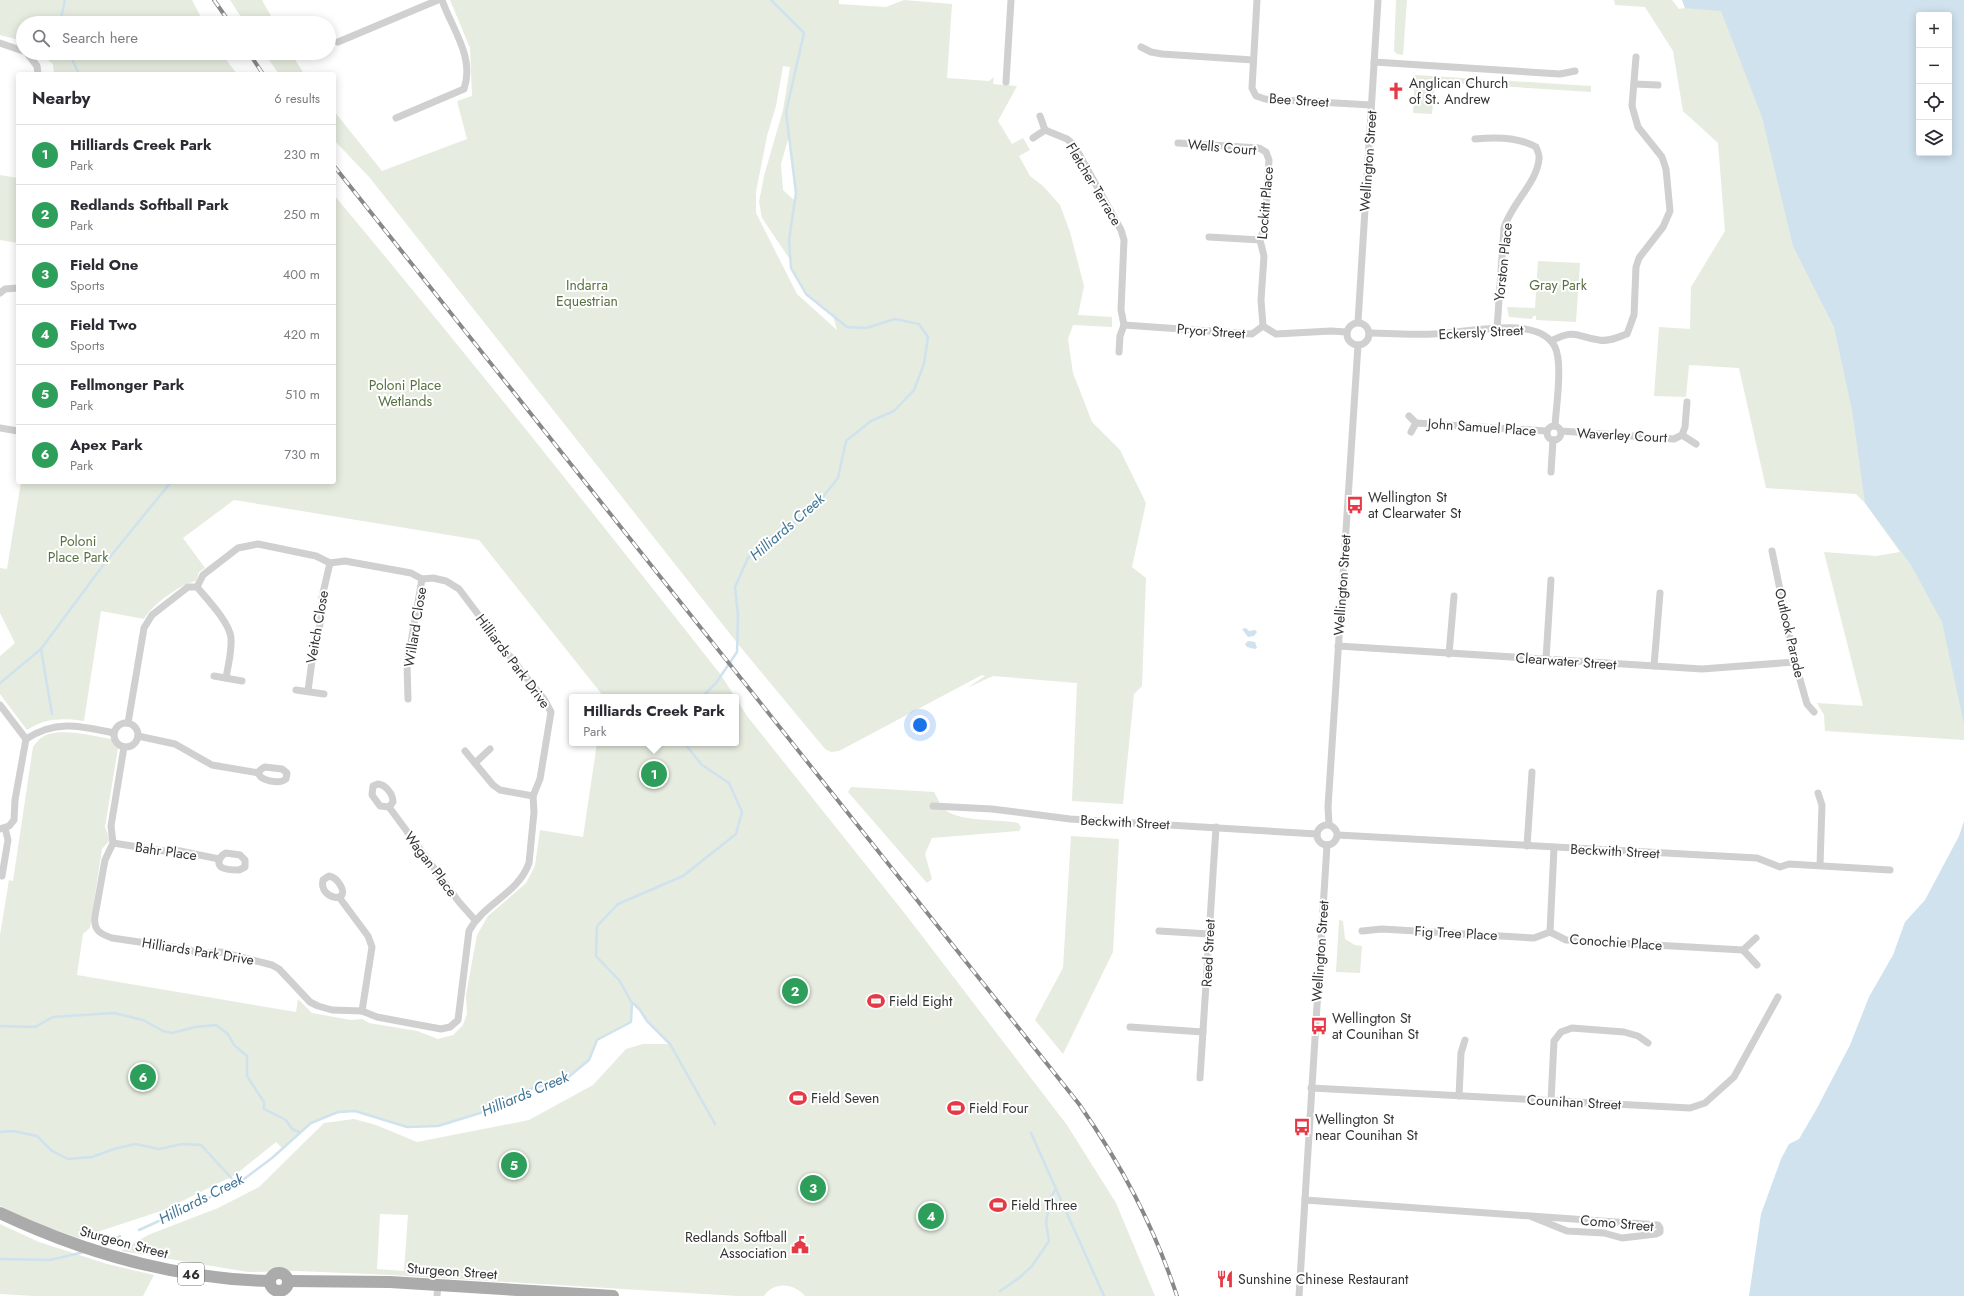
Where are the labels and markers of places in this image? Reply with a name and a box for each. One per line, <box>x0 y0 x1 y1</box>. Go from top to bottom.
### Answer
place label: Anglican Church of St. Andrew <box>1409 73 1508 109</box>
church icon: Anglican Church of St. Andrew <box>1386 81 1406 101</box>
place label: Wellington St at Clearwater St <box>1368 487 1462 523</box>
bus stop icon: Wellington St at Clearwater St <box>1345 495 1365 515</box>
pin: 1 <box>641 759 667 789</box>
pin: 2 <box>782 976 808 1006</box>
sports icon: Field Eight <box>866 991 886 1011</box>
place label: Field Eight <box>889 991 953 1011</box>
place label: Wellington St at Counihan St <box>1332 1008 1419 1044</box>
bus stop icon: Wellington St at Counihan St <box>1309 1016 1329 1036</box>
pin: 6 <box>130 1062 156 1092</box>
sports icon: Field Seven <box>788 1088 808 1108</box>
place label: Field Seven <box>811 1088 879 1108</box>
sports icon: Field Four <box>946 1098 966 1118</box>
place label: Field Four <box>969 1098 1029 1118</box>
place label: Wellington St near Counihan St <box>1315 1109 1418 1145</box>
bus stop icon: Wellington St near Counihan St <box>1292 1117 1312 1137</box>
pin: 5 <box>501 1150 527 1180</box>
pin: 3 <box>800 1173 826 1203</box>
sports icon: Field Three <box>988 1195 1008 1215</box>
place label: Field Three <box>1011 1195 1077 1215</box>
pin: 4 <box>918 1201 944 1231</box>
place label: Redlands Softball Association <box>685 1227 787 1263</box>
public building icon: Redlands Softball Association <box>790 1235 810 1255</box>
restaurant icon: Sunshine Chinese Restaurant <box>1215 1269 1235 1289</box>
place label: Sunshine Chinese Restaurant <box>1238 1269 1409 1289</box>

